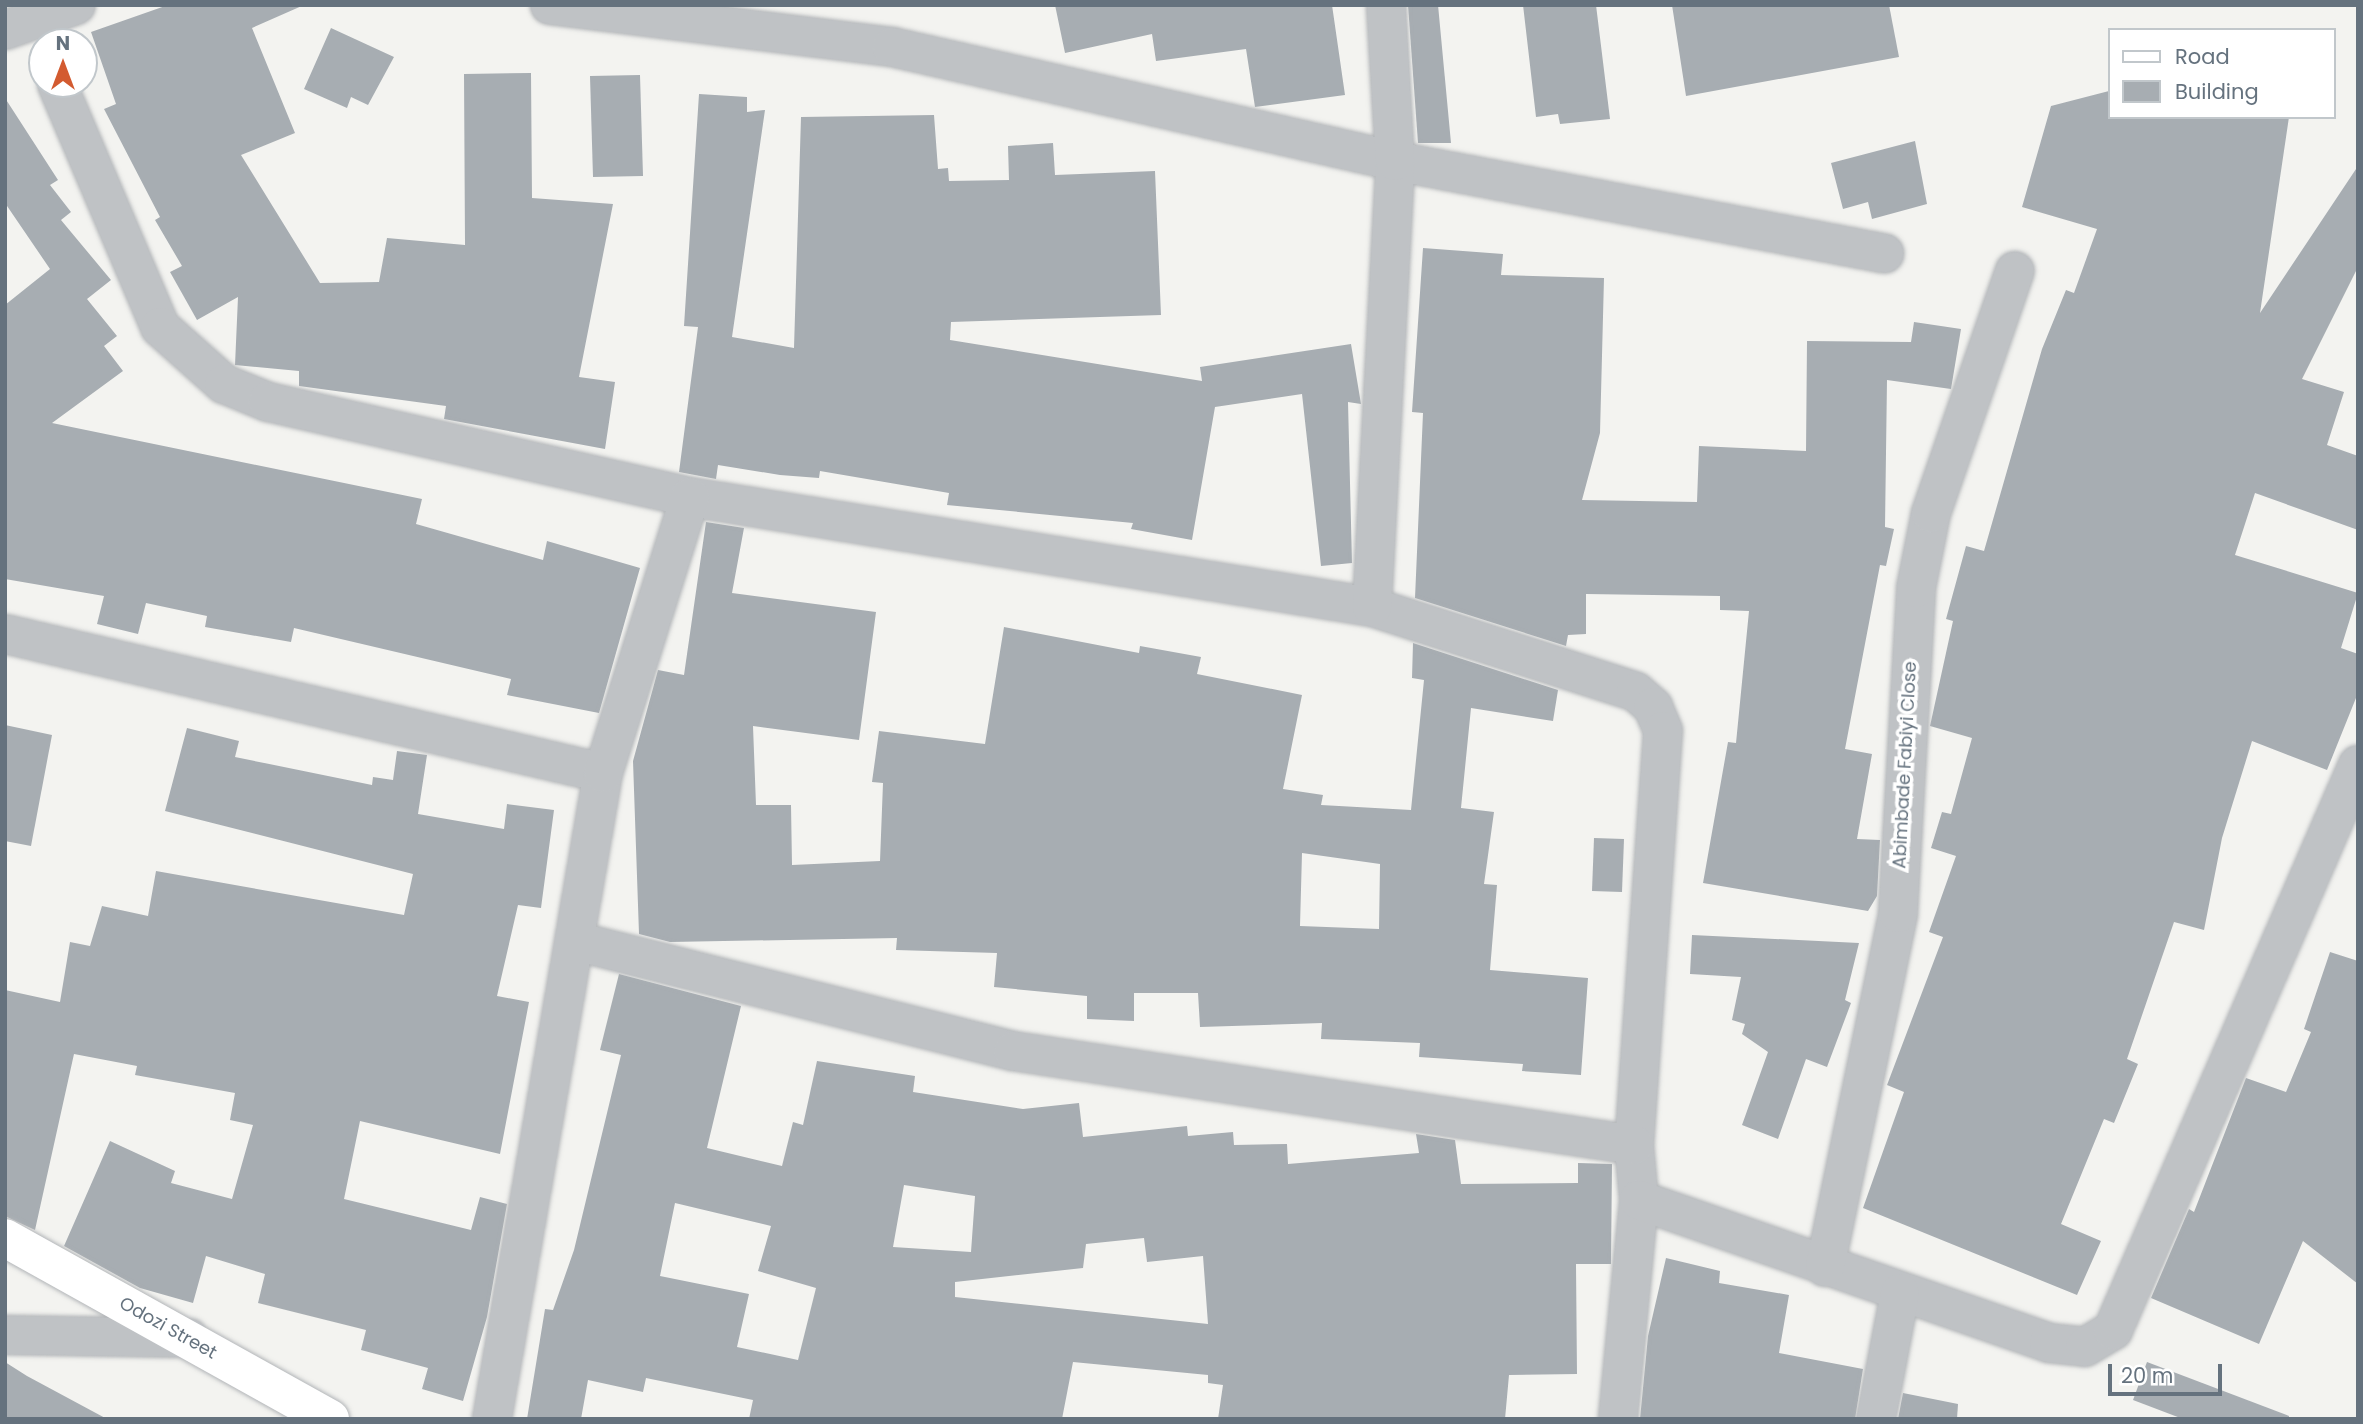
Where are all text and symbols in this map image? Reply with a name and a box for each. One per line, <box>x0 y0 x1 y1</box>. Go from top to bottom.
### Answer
north arrow <box>28 28 98 98</box>
legend <box>2108 28 2335 119</box>
text: N <box>56 30 70 57</box>
text: Road <box>2175 42 2230 71</box>
text: Building <box>2175 77 2259 106</box>
street label: Abimbade Fabiyi Close <box>1889 661 1921 869</box>
street label: Odozi Street <box>116 1292 220 1364</box>
scale bar <box>2111 1350 2225 1394</box>
text: 20 m <box>2121 1361 2174 1390</box>

